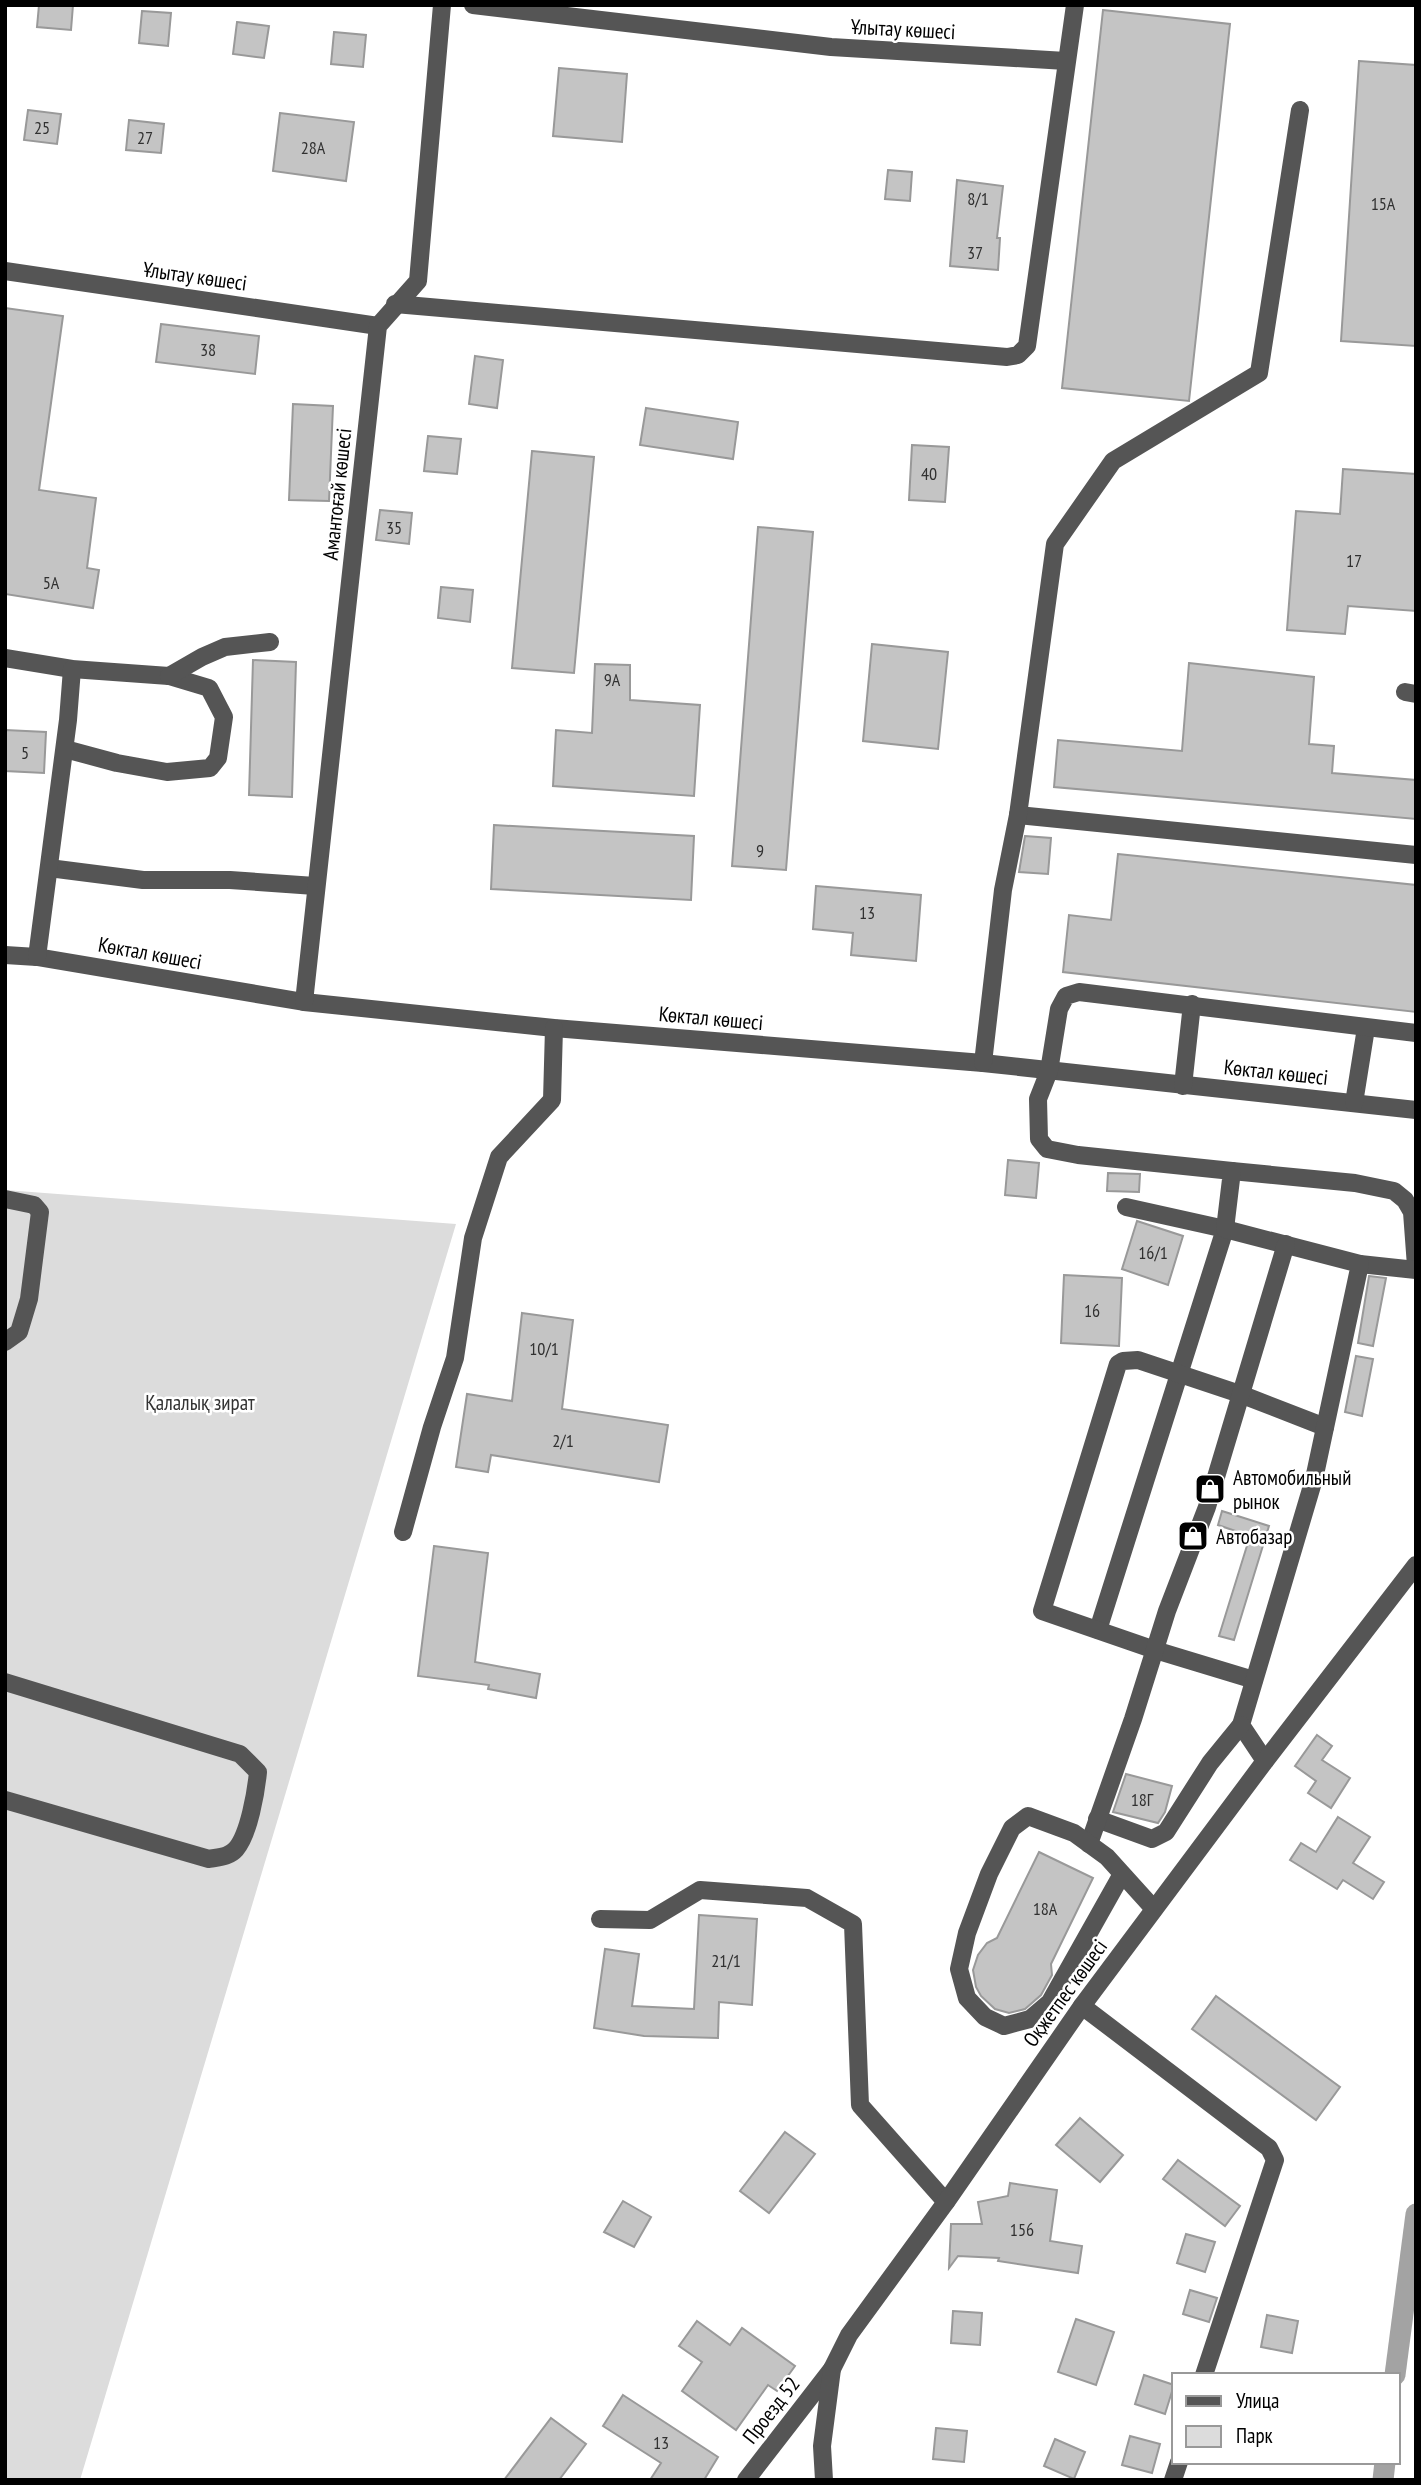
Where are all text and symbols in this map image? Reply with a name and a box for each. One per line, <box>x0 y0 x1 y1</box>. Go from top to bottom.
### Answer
street label: Ұлытау көшесі <box>850 13 956 45</box>
house number: 25 <box>34 116 50 139</box>
house number: 27 <box>137 126 153 149</box>
house number: 28А <box>301 136 326 159</box>
house number: 8/1 <box>967 187 989 210</box>
house number: 15А <box>1371 192 1396 215</box>
house number: 37 <box>967 241 983 264</box>
street label: Ұлытау көшесі <box>141 255 249 297</box>
house number: 38 <box>200 338 216 361</box>
street label: Амантоғай көшесі <box>317 427 357 561</box>
house number: 40 <box>921 462 937 485</box>
house number: 35 <box>386 516 402 539</box>
house number: 17 <box>1346 549 1362 572</box>
house number: 5А <box>43 571 60 594</box>
house number: 9А <box>604 668 621 691</box>
house number: 5 <box>21 741 29 764</box>
house number: 9 <box>756 839 764 862</box>
house number: 13 <box>859 901 875 924</box>
street label: Көктал көшесі <box>96 931 204 975</box>
street label: Көктал көшесі <box>658 1000 764 1036</box>
street label: Көктал көшесі <box>1223 1053 1329 1091</box>
house number: 16/1 <box>1138 1241 1168 1264</box>
house number: 16 <box>1084 1299 1100 1322</box>
house number: 10/1 <box>529 1337 559 1360</box>
park label: Қалалық зират <box>145 1389 255 1416</box>
house number: 2/1 <box>552 1429 574 1452</box>
place label: Автомобильный рынок <box>1233 1464 1351 1515</box>
shop icon: Автомобильный рынок <box>1193 1472 1227 1506</box>
shop icon: Автобазар <box>1176 1519 1210 1553</box>
place label: Автобазар <box>1216 1523 1292 1550</box>
house number: 18Г <box>1131 1788 1154 1811</box>
house number: 18А <box>1033 1897 1058 1920</box>
street label: Оқжетпес көшесі <box>1017 1934 1113 2052</box>
house number: 21/1 <box>711 1949 741 1972</box>
house number: 156 <box>1010 2218 1034 2241</box>
street label: Проезд 52 <box>736 2371 806 2449</box>
legend <box>1172 2373 1400 2464</box>
text: Улица <box>1236 2387 1279 2414</box>
text: Парк <box>1236 2422 1273 2449</box>
house number: 13 <box>653 2431 669 2454</box>

